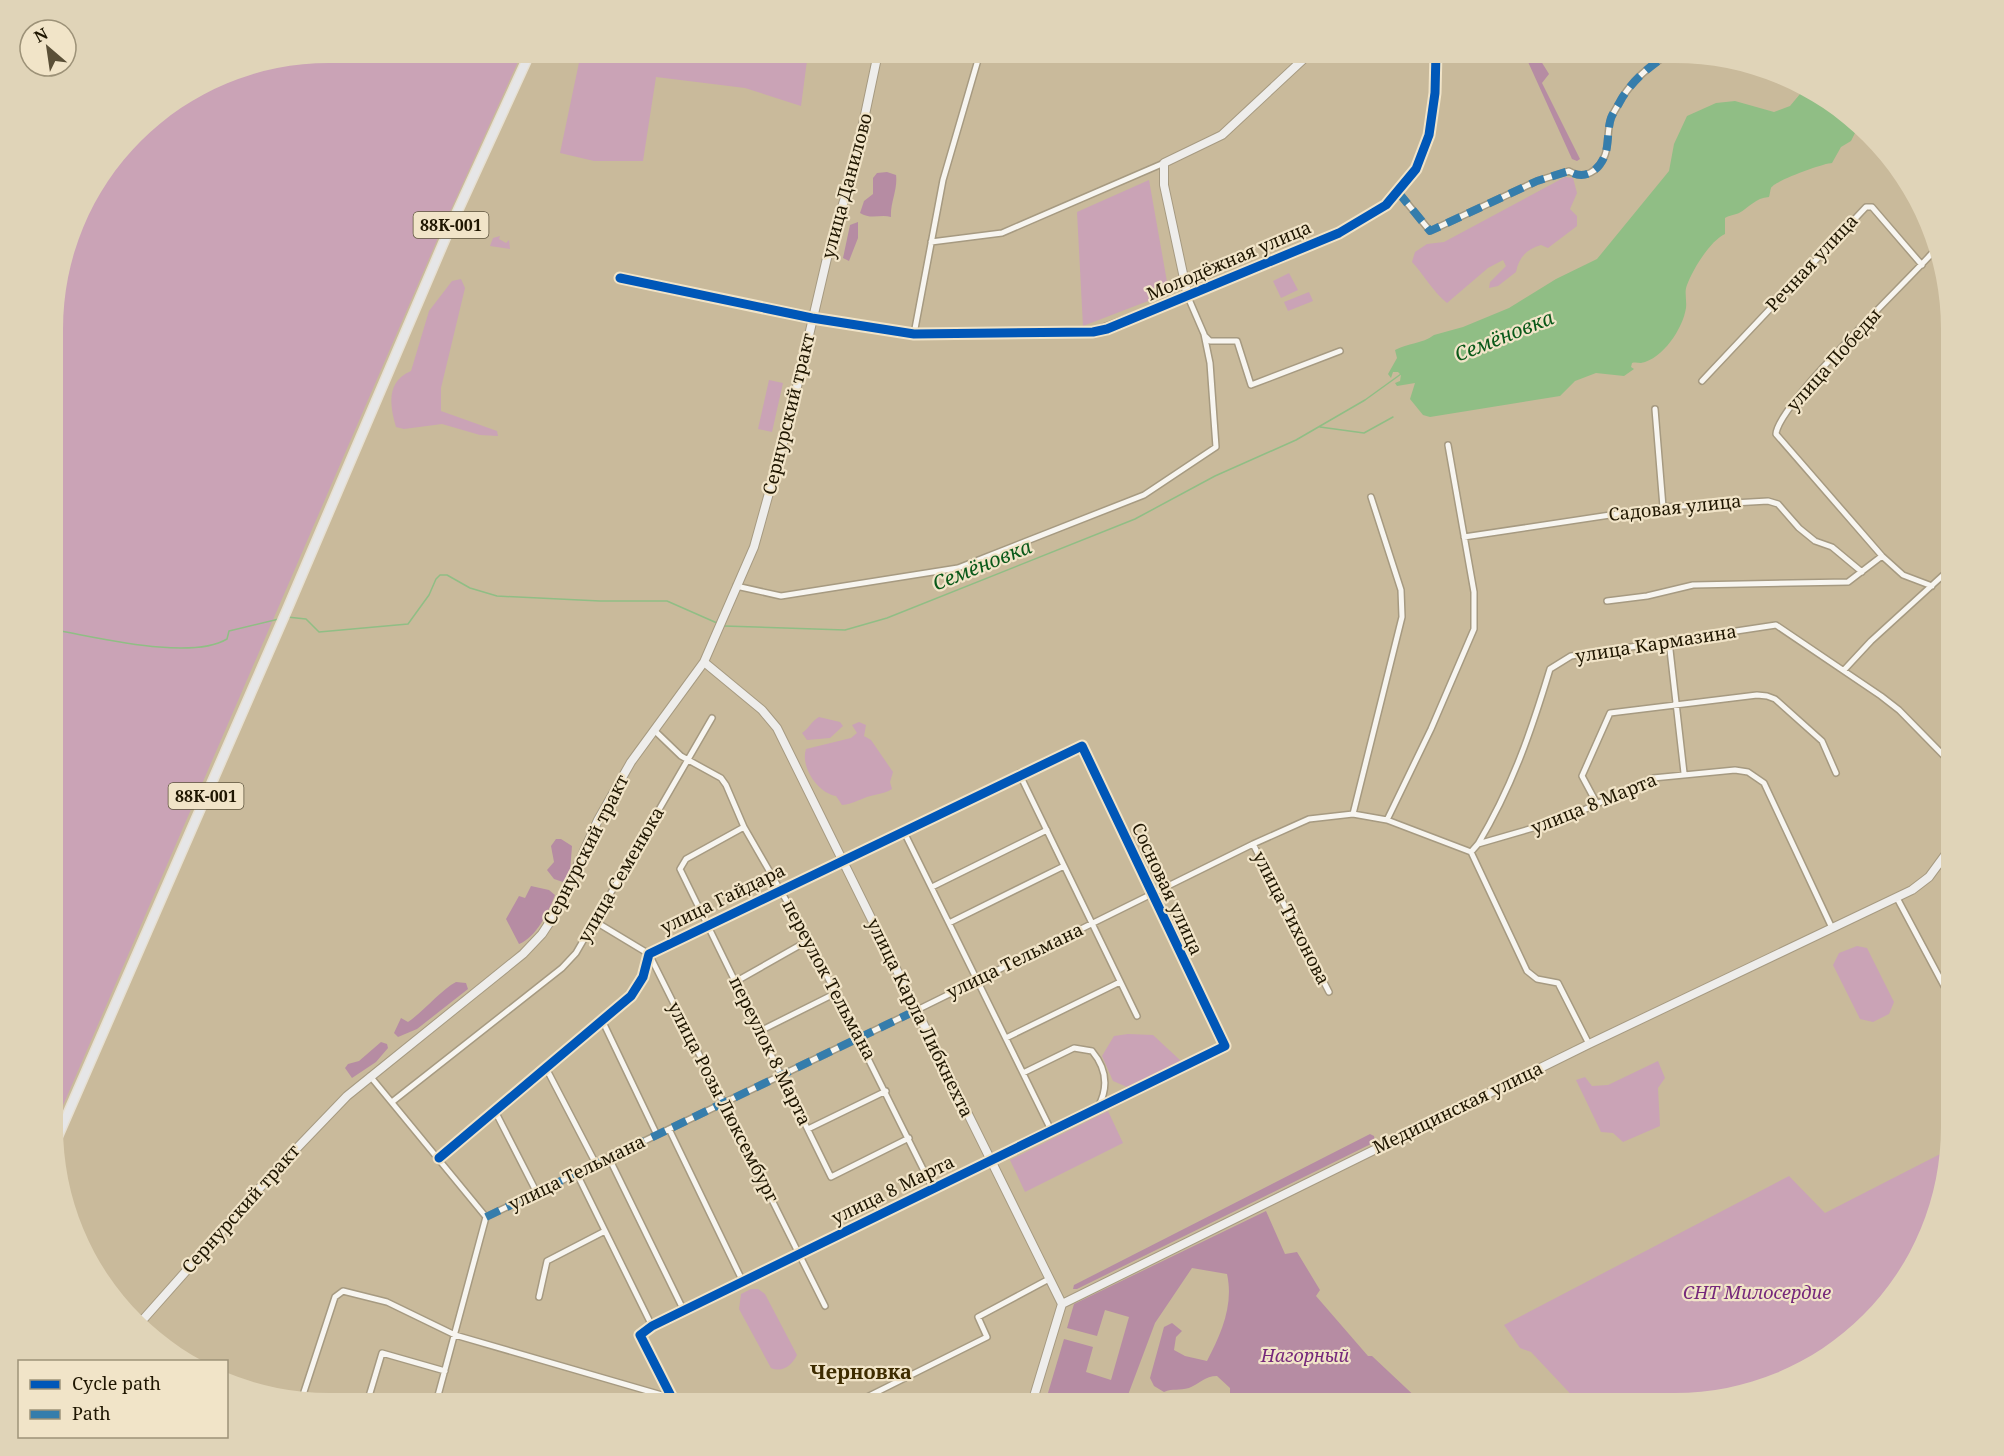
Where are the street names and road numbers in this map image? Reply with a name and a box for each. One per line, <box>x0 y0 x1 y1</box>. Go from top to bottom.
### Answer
street label: улица Данилово <box>815 110 877 261</box>
street label: Речная улица <box>1760 208 1863 316</box>
road number: 88К-001 <box>414 212 488 238</box>
street label: Молодёжная улица <box>1142 214 1315 306</box>
street label: улица Победы <box>1781 303 1886 416</box>
street label: Сернурский тракт <box>756 330 820 497</box>
street label: Садовая улица <box>1607 488 1743 526</box>
street label: улица Кармазина <box>1574 618 1738 668</box>
street label: улица 8 Марта <box>1527 767 1660 839</box>
street label: Сернурский тракт <box>537 770 634 929</box>
road number: 88К-001 <box>168 783 244 809</box>
street label: улица Семенюка <box>571 802 669 947</box>
street label: Сосновая улица <box>1127 818 1209 959</box>
street label: улица Тихонова <box>1248 847 1336 989</box>
street label: улица Гайдара <box>656 858 789 939</box>
street label: переулок Тельмана <box>777 895 882 1064</box>
street label: улица Карла Либкнехта <box>862 914 980 1121</box>
street label: улица Тельмана <box>942 917 1087 1004</box>
street label: переулок 8 Марта <box>724 972 817 1129</box>
street label: улица Розы Люксембург <box>663 997 785 1206</box>
street label: Медицинская улица <box>1369 1055 1547 1159</box>
street label: улица Тельмана <box>504 1129 649 1216</box>
street label: Сернурский тракт <box>176 1138 305 1278</box>
street label: улица 8 Марта <box>827 1149 958 1229</box>

